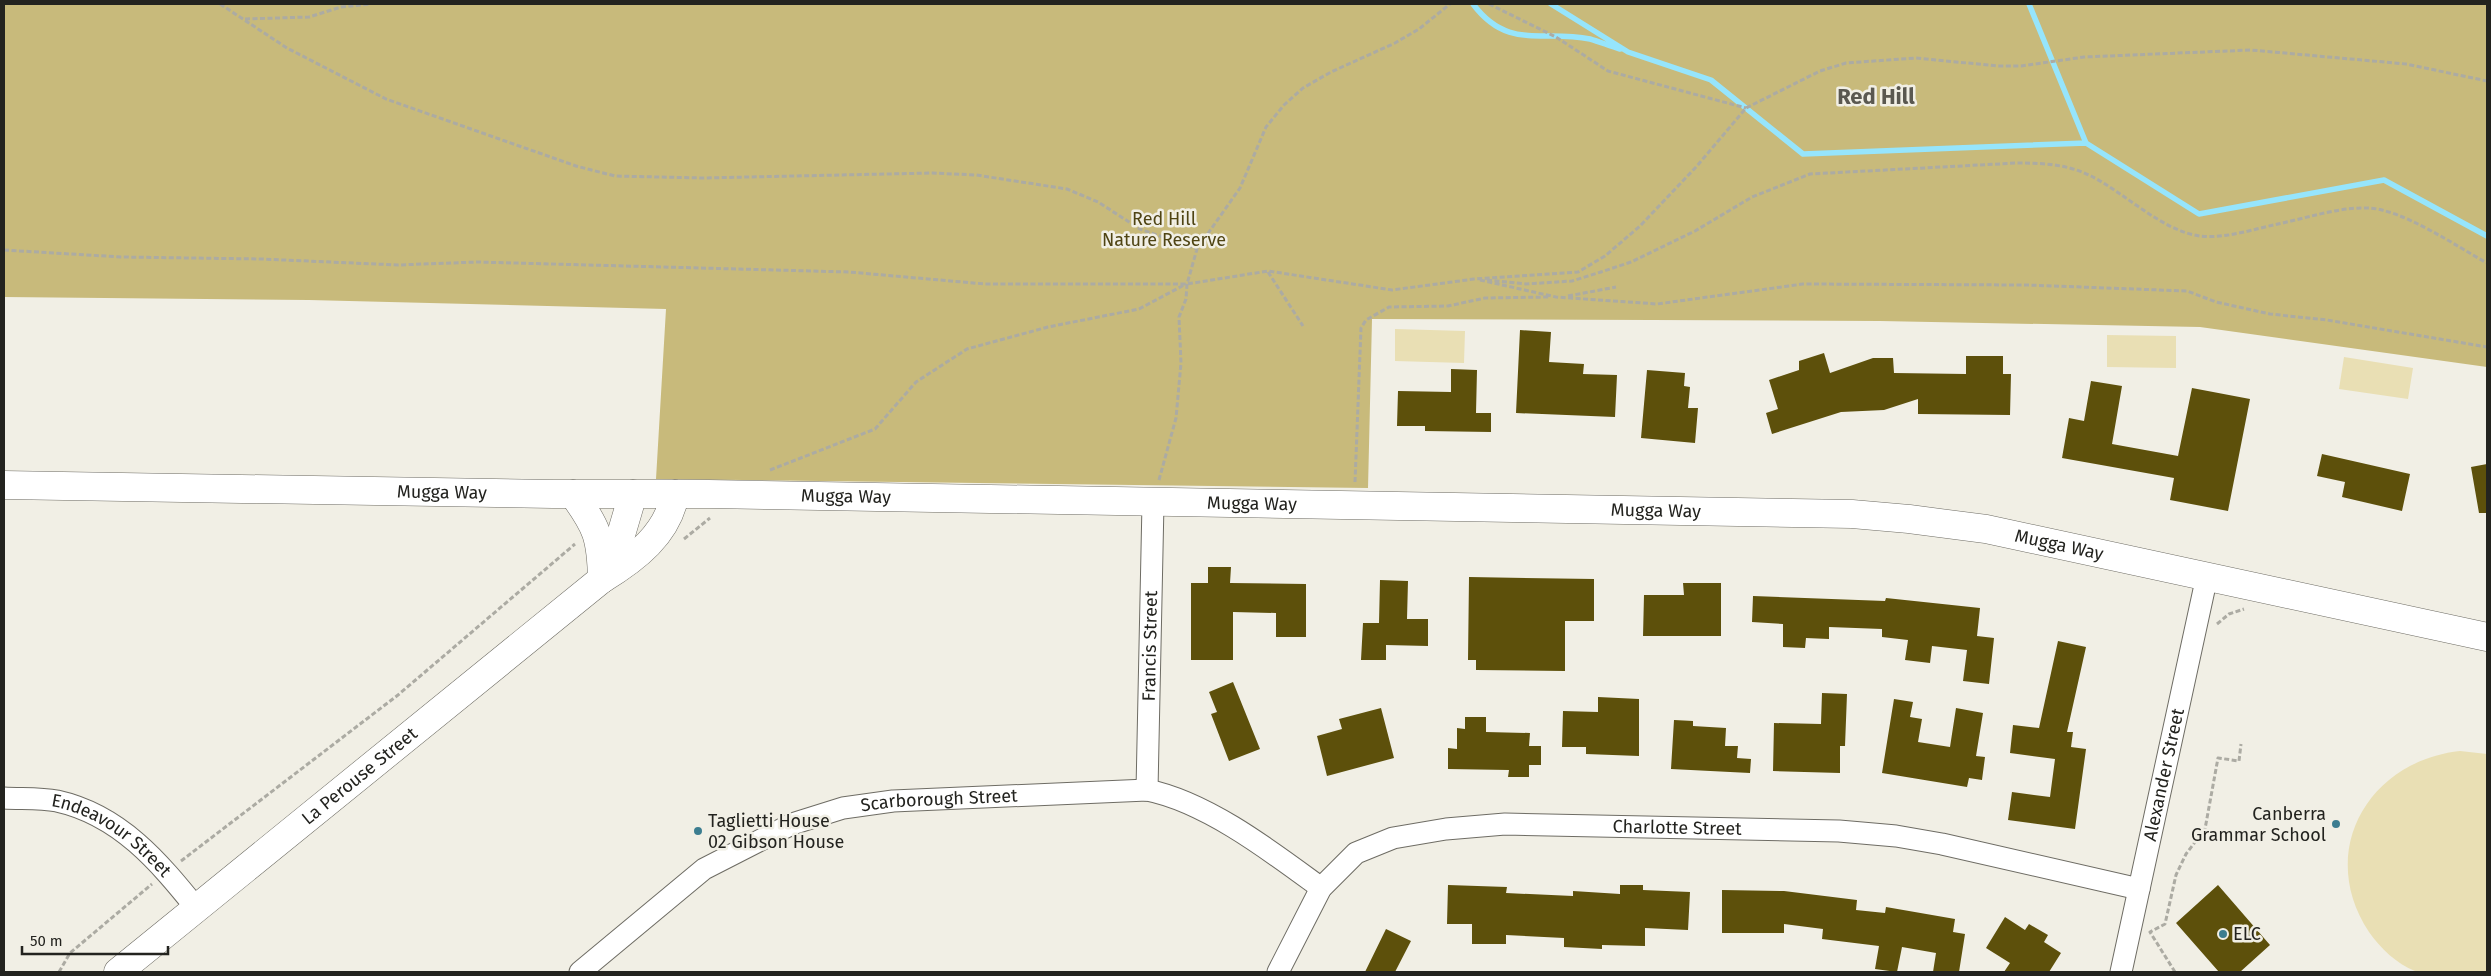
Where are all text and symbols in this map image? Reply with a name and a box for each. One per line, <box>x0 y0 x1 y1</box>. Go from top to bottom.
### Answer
district label: Red Hill <box>1837 83 1915 110</box>
park label: Red Hill Nature Reserve <box>1102 208 1226 251</box>
street label: Mugga Way <box>397 480 487 504</box>
street label: Mugga Way <box>801 485 891 508</box>
street label: Mugga Way <box>1207 492 1297 515</box>
street label: Mugga Way <box>1610 499 1701 522</box>
street label: Mugga Way <box>2013 525 2106 565</box>
street label: Francis Street <box>1138 590 1162 702</box>
street label: Alexander Street <box>2139 706 2189 843</box>
street label: La Perouse Street <box>297 722 422 829</box>
street label: Scarborough Street <box>859 785 1018 816</box>
street label: Endeavour Street <box>50 789 176 882</box>
place label: Canberra Grammar School <box>2191 803 2326 846</box>
place label: Taglietti House 02 Gibson House <box>708 810 844 853</box>
street label: Charlotte Street <box>1612 815 1742 840</box>
marker: Canberra Grammar School <box>2330 818 2342 830</box>
marker: Taglietti House 02 Gibson House <box>692 825 704 837</box>
place label: ELC <box>2233 923 2261 945</box>
scale bar <box>22 924 169 956</box>
marker: ELC <box>2217 928 2229 940</box>
text: 50 m <box>30 932 63 950</box>

